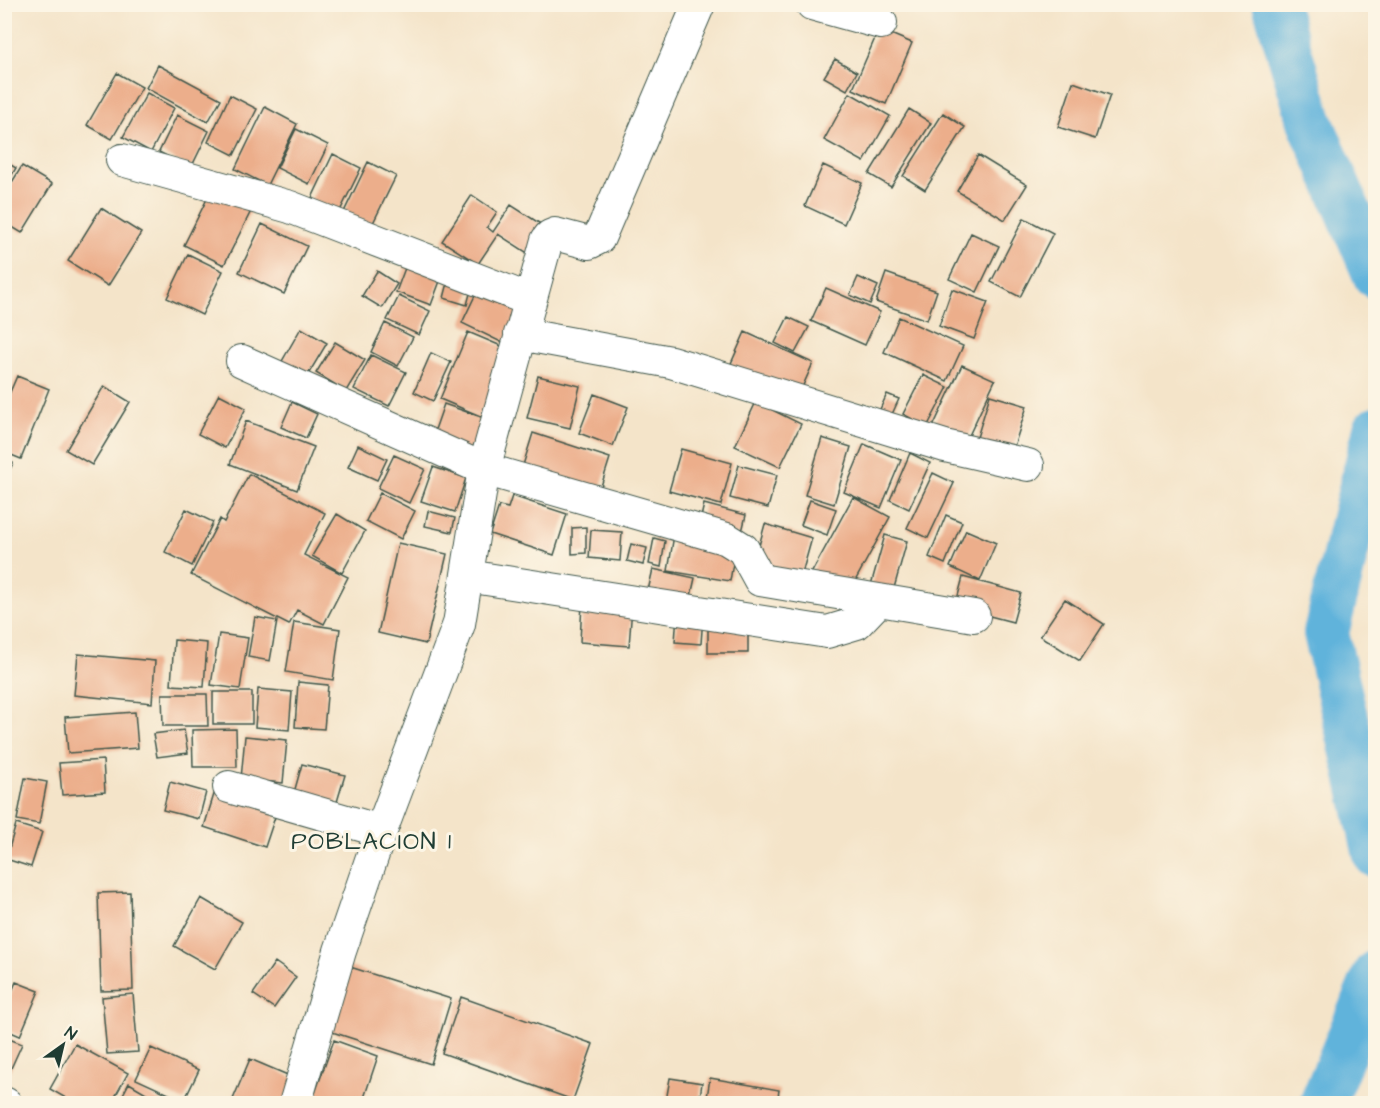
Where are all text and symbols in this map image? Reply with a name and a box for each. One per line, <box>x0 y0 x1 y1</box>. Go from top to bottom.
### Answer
district label: POBLACION 1 <box>291 825 453 859</box>
north arrow <box>33 1015 93 1075</box>
text: N <box>61 1021 81 1045</box>

